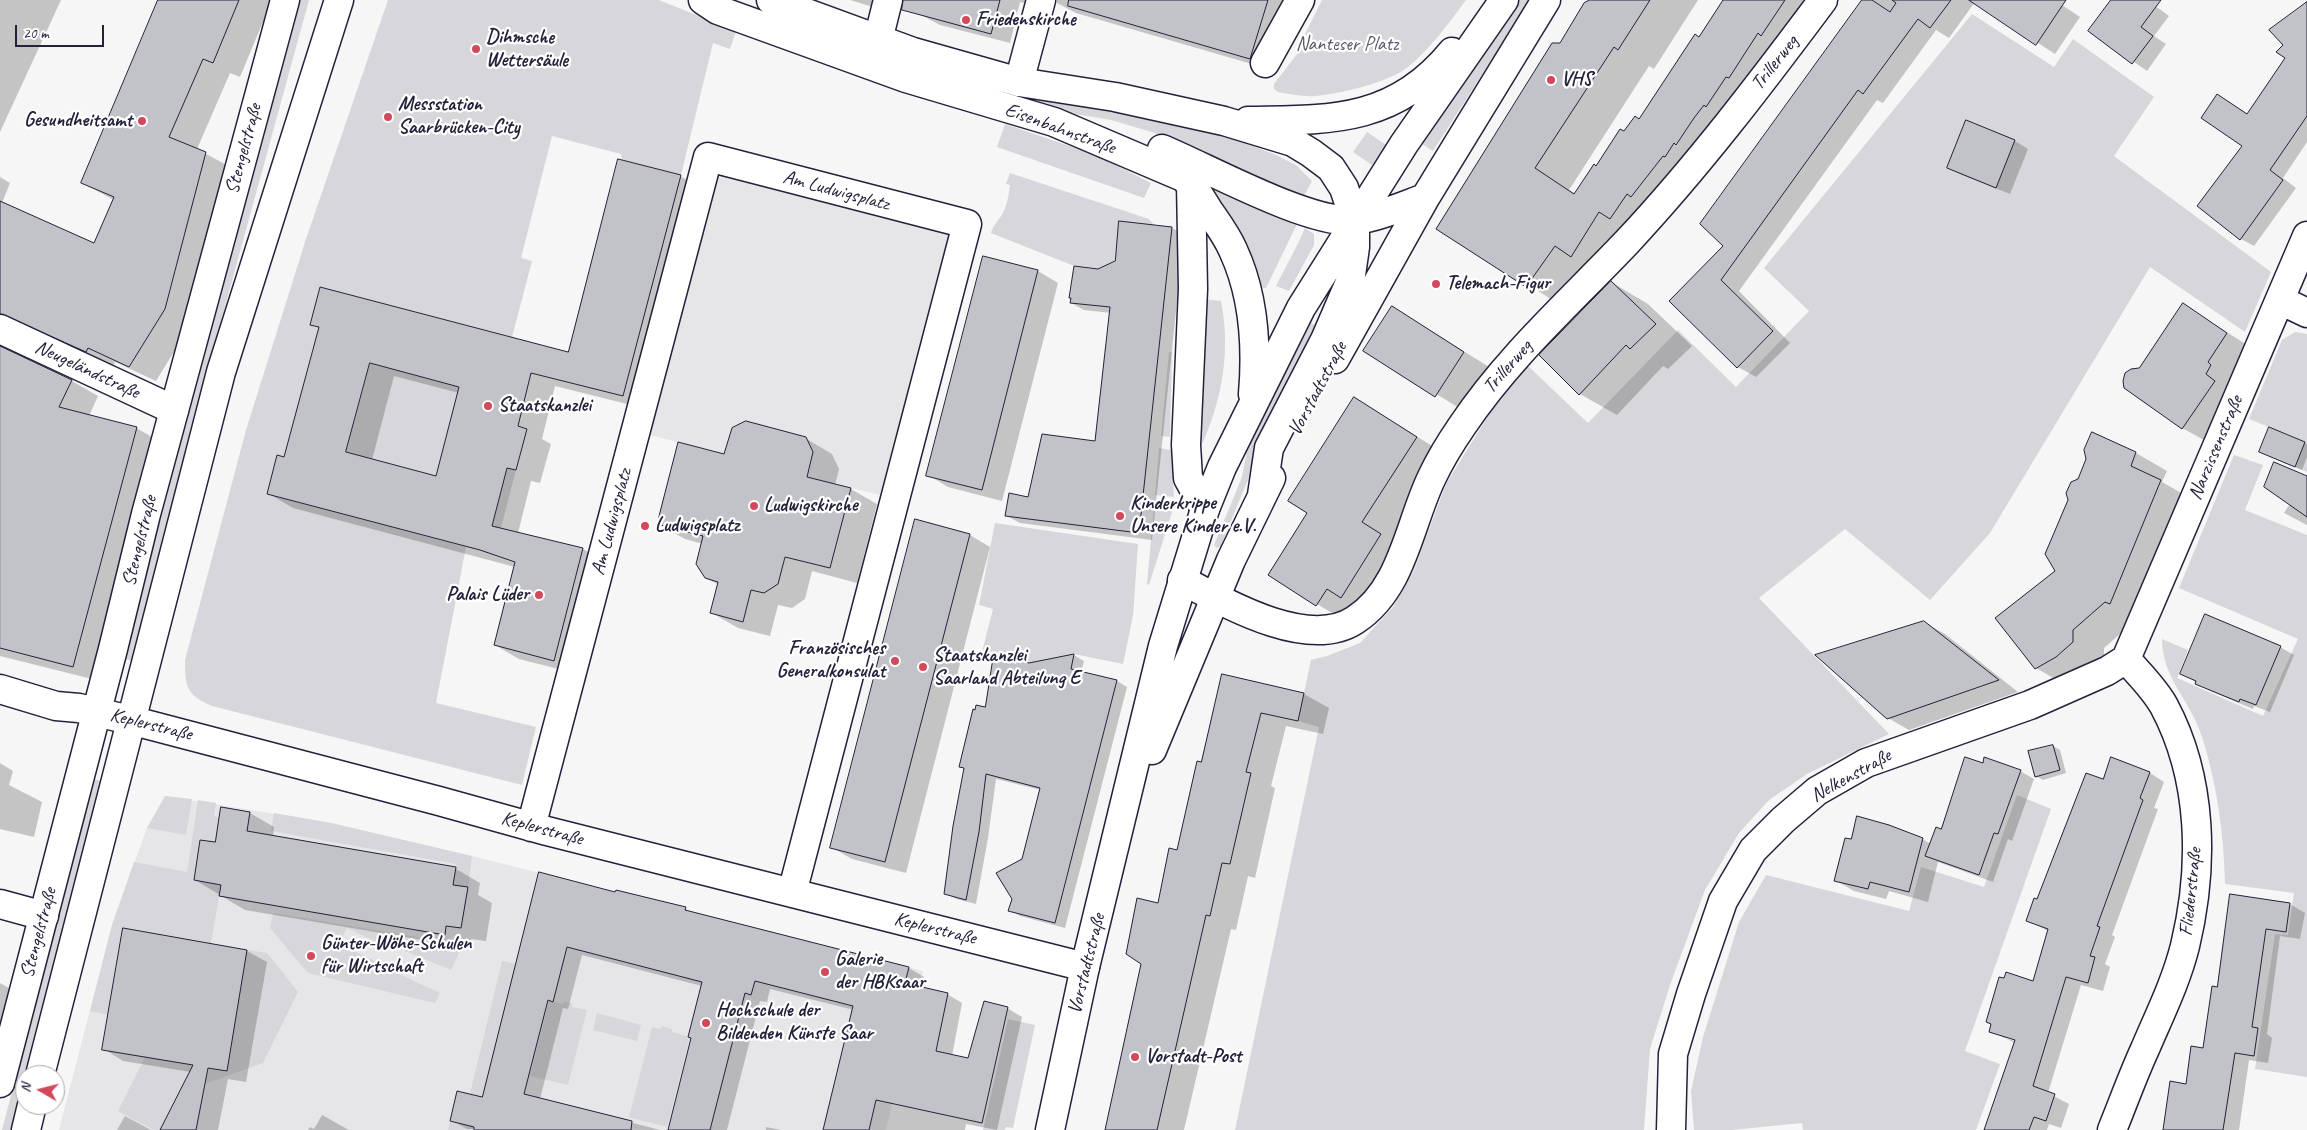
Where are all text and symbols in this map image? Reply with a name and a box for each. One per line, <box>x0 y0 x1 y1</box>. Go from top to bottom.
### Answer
place label: Friedenskirche <box>976 8 1076 32</box>
marker: Friedenskirche <box>960 14 972 26</box>
scale bar <box>18 15 106 47</box>
text: 20 m <box>23 24 49 43</box>
place label: Dihmsche Wettersäule <box>486 26 568 73</box>
street label: Trillerweg <box>1746 31 1804 95</box>
park label: Nanteser Platz <box>1296 33 1398 57</box>
marker: Dihmsche Wettersäule <box>470 43 482 55</box>
place label: VHS <box>1561 68 1592 92</box>
marker: VHS <box>1545 74 1557 86</box>
place label: Messstation Saarbrücken-City <box>398 93 520 140</box>
street label: Eisenbahnstraße <box>1002 98 1118 160</box>
street label: Stengelstraße <box>220 101 268 197</box>
place label: Gesundheitsamt <box>24 109 132 133</box>
marker: Messstation Saarbrücken-City <box>382 111 394 123</box>
marker: Gesundheitsamt <box>136 115 148 127</box>
street label: Am Ludwigsplatz <box>780 165 892 217</box>
place label: Telemach-Figur <box>1446 272 1550 296</box>
marker: Telemach-Figur <box>1430 278 1442 290</box>
street label: Neugeländstraße <box>31 335 143 405</box>
street label: Trillerweg <box>1478 335 1538 399</box>
street label: Vorstadtstraße <box>1283 338 1353 440</box>
street label: Narzissenstraße <box>2183 392 2249 504</box>
place label: Staatskanzlei <box>498 394 591 418</box>
marker: Staatskanzlei <box>482 400 494 412</box>
street label: Am Ludwigsplatz <box>586 466 638 578</box>
place label: Kinderkrippe Unsere Kinder e.V. <box>1130 492 1256 539</box>
street label: Stengelstraße <box>117 493 163 589</box>
place label: Ludwigskirche <box>764 494 858 518</box>
marker: Ludwigskirche <box>748 500 760 512</box>
marker: Kinderkrippe Unsere Kinder e.V. <box>1114 510 1126 522</box>
place label: Ludwigsplatz <box>655 514 739 538</box>
marker: Ludwigsplatz <box>639 520 651 532</box>
place label: Palais Lüder <box>446 583 529 607</box>
marker: Palais Lüder <box>533 589 545 601</box>
place label: Französisches Generalkonsulat <box>776 637 885 684</box>
place label: Staatskanzlei Saarland Abteilung E <box>933 644 1080 691</box>
marker: Französisches Generalkonsulat <box>889 655 901 667</box>
marker: Staatskanzlei Saarland Abteilung E <box>917 661 929 673</box>
street label: Keplerstraße <box>108 703 194 747</box>
street label: Nelkenstraße <box>1807 744 1895 808</box>
street label: Keplerstraße <box>499 807 585 851</box>
street label: Fliederstraße <box>2174 847 2208 937</box>
street label: Stengelstraße <box>15 885 63 981</box>
street label: Keplerstraße <box>892 907 978 951</box>
street label: Vorstadtstraße <box>1063 911 1111 1017</box>
place label: Günter-Wöhe-Schulen für Wirtschaft <box>321 932 471 979</box>
place label: Galerie der HBKsaar <box>835 948 925 995</box>
marker: Günter-Wöhe-Schulen für Wirtschaft <box>305 950 317 962</box>
marker: Galerie der HBKsaar <box>819 966 831 978</box>
place label: Hochschule der Bildenden Künste Saar <box>716 999 873 1046</box>
marker: Hochschule der Bildenden Künste Saar <box>700 1017 712 1029</box>
place label: Vorstadt-Post <box>1145 1045 1241 1069</box>
marker: Vorstadt-Post <box>1129 1051 1141 1063</box>
north arrow <box>15 1065 65 1115</box>
text: N <box>17 1083 35 1093</box>

